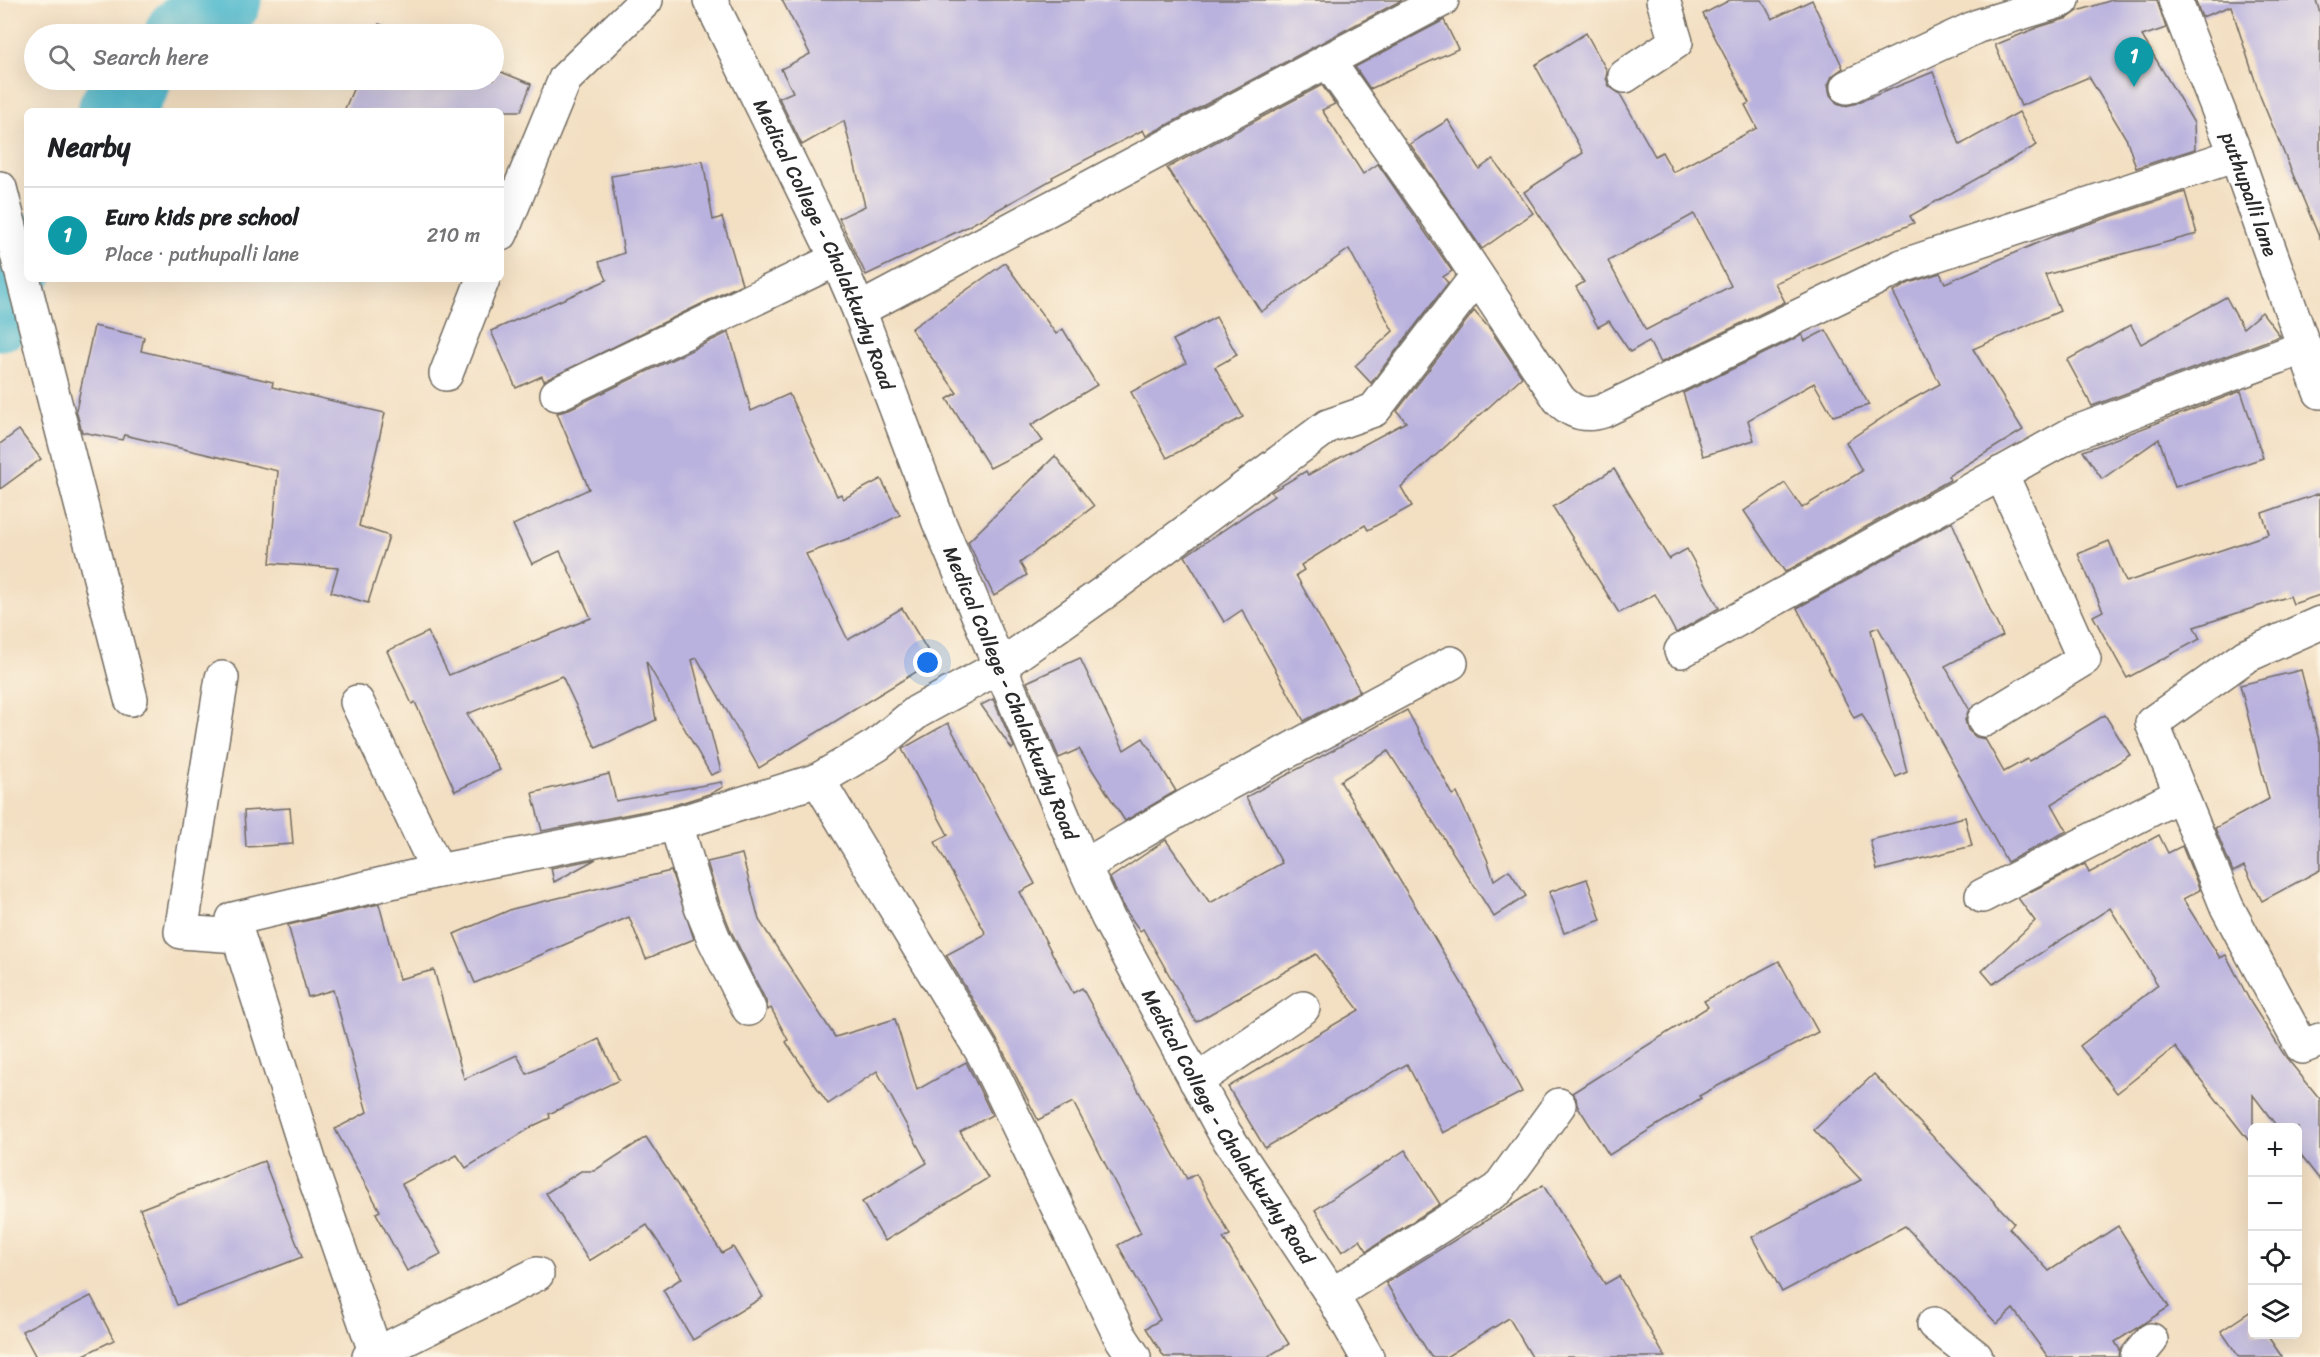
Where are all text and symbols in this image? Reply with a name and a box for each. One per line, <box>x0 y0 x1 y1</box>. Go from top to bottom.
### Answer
search box <box>24 24 504 90</box>
text: Search here <box>93 38 209 77</box>
pin: 1 <box>2114 38 2154 87</box>
icon: search <box>45 41 78 74</box>
street label: Medical College - Chalakkuzhy Road <box>743 93 906 396</box>
text: Nearby <box>48 124 130 170</box>
street label: puthupalli lane <box>2211 126 2288 262</box>
text: Euro kids pre school <box>105 198 299 237</box>
text: 1 <box>63 218 72 253</box>
text: 210 m <box>427 218 480 253</box>
text: Place · puthupalli lane <box>105 237 299 272</box>
street label: Medical College - Chalakkuzhy Road <box>933 540 1089 847</box>
your location <box>913 648 942 677</box>
street label: Medical College - Chalakkuzhy Road <box>1132 982 1325 1273</box>
map controls <box>2248 1123 2302 1339</box>
button: + <box>2248 1123 2302 1177</box>
button: − <box>2248 1177 2302 1231</box>
button: locate <box>2248 1231 2302 1285</box>
button: layers <box>2248 1285 2302 1339</box>

